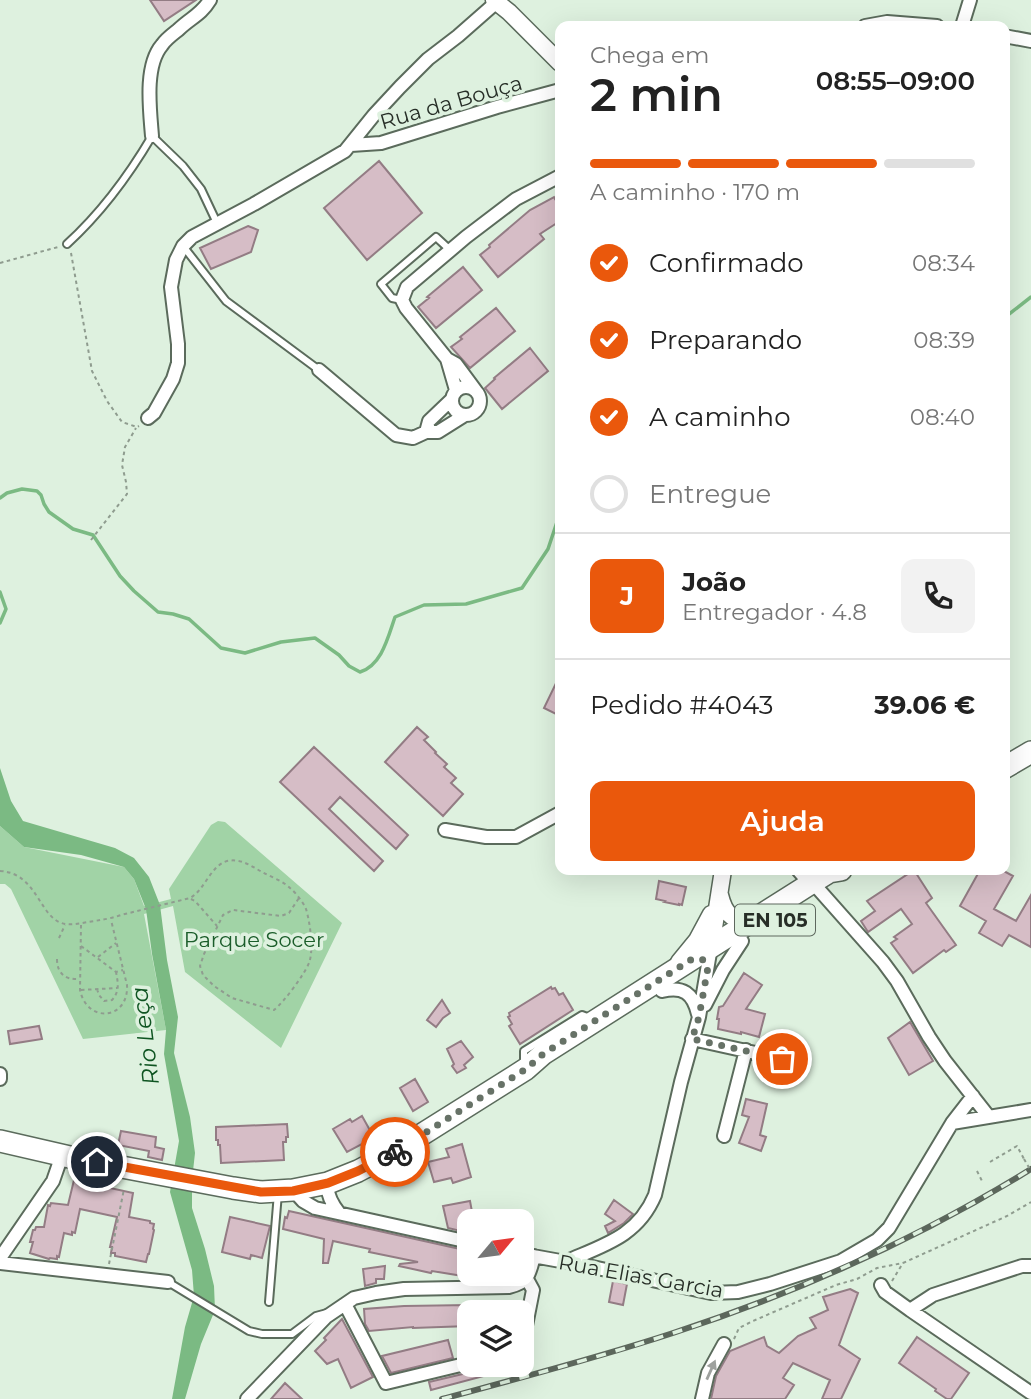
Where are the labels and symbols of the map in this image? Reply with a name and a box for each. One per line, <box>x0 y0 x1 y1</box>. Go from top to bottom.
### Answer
street label: Rua da Bouça <box>377 70 525 134</box>
road number: EN 105 <box>735 904 815 936</box>
park label: Parque Socer <box>184 927 324 952</box>
water label: Rio Leça <box>125 985 165 1087</box>
pin <box>752 1029 812 1089</box>
courier <box>360 1117 430 1187</box>
pin <box>67 1132 127 1192</box>
north arrow <box>457 1209 534 1286</box>
street label: Rua Elias Garcia <box>557 1249 725 1303</box>
one-way arrow <box>705 1360 716 1381</box>

